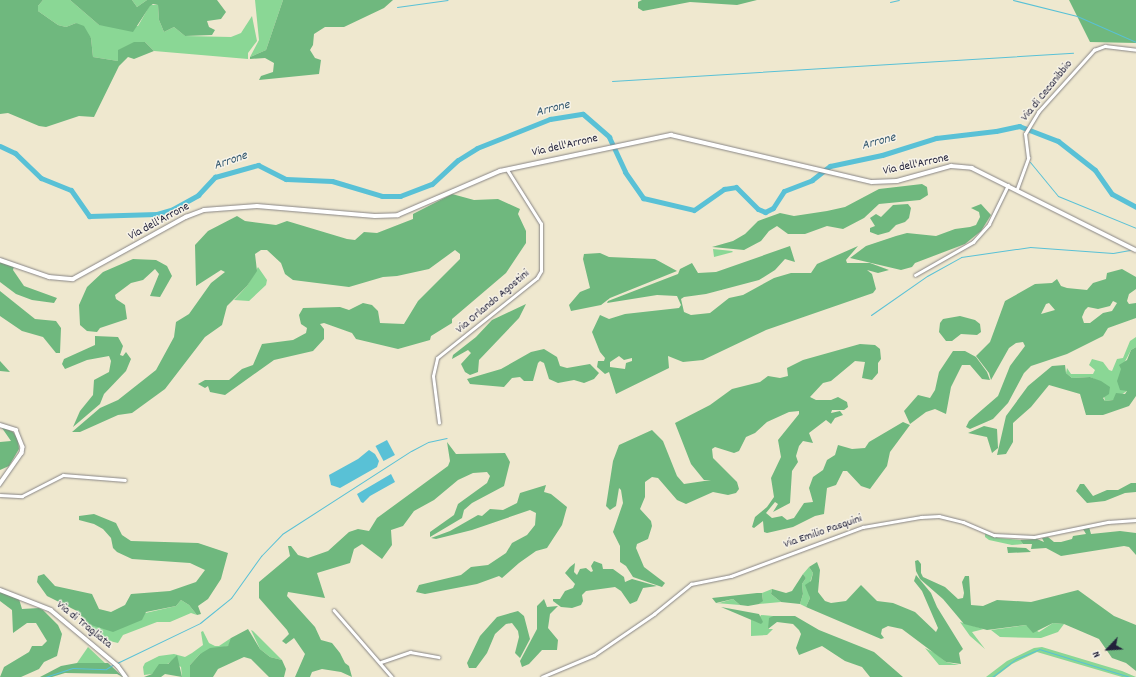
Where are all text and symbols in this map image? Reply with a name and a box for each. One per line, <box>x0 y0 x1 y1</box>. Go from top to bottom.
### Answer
street label: Via di Cecanibbio <box>1018 58 1076 124</box>
water label: Arrone <box>534 98 572 122</box>
street label: Via dell'Arrone <box>531 131 599 161</box>
water label: Arrone <box>860 131 898 155</box>
water label: Arrone <box>212 149 250 175</box>
street label: Via dell'Arrone <box>882 151 950 179</box>
street label: Via dell'Arrone <box>126 200 192 244</box>
street label: Via Orlando Agostini <box>453 267 533 337</box>
street label: Via Emilio Pasquini <box>782 512 864 552</box>
street label: Via di Tragliata <box>53 598 115 652</box>
north arrow <box>1088 629 1128 669</box>
text: N <box>1089 648 1106 660</box>

